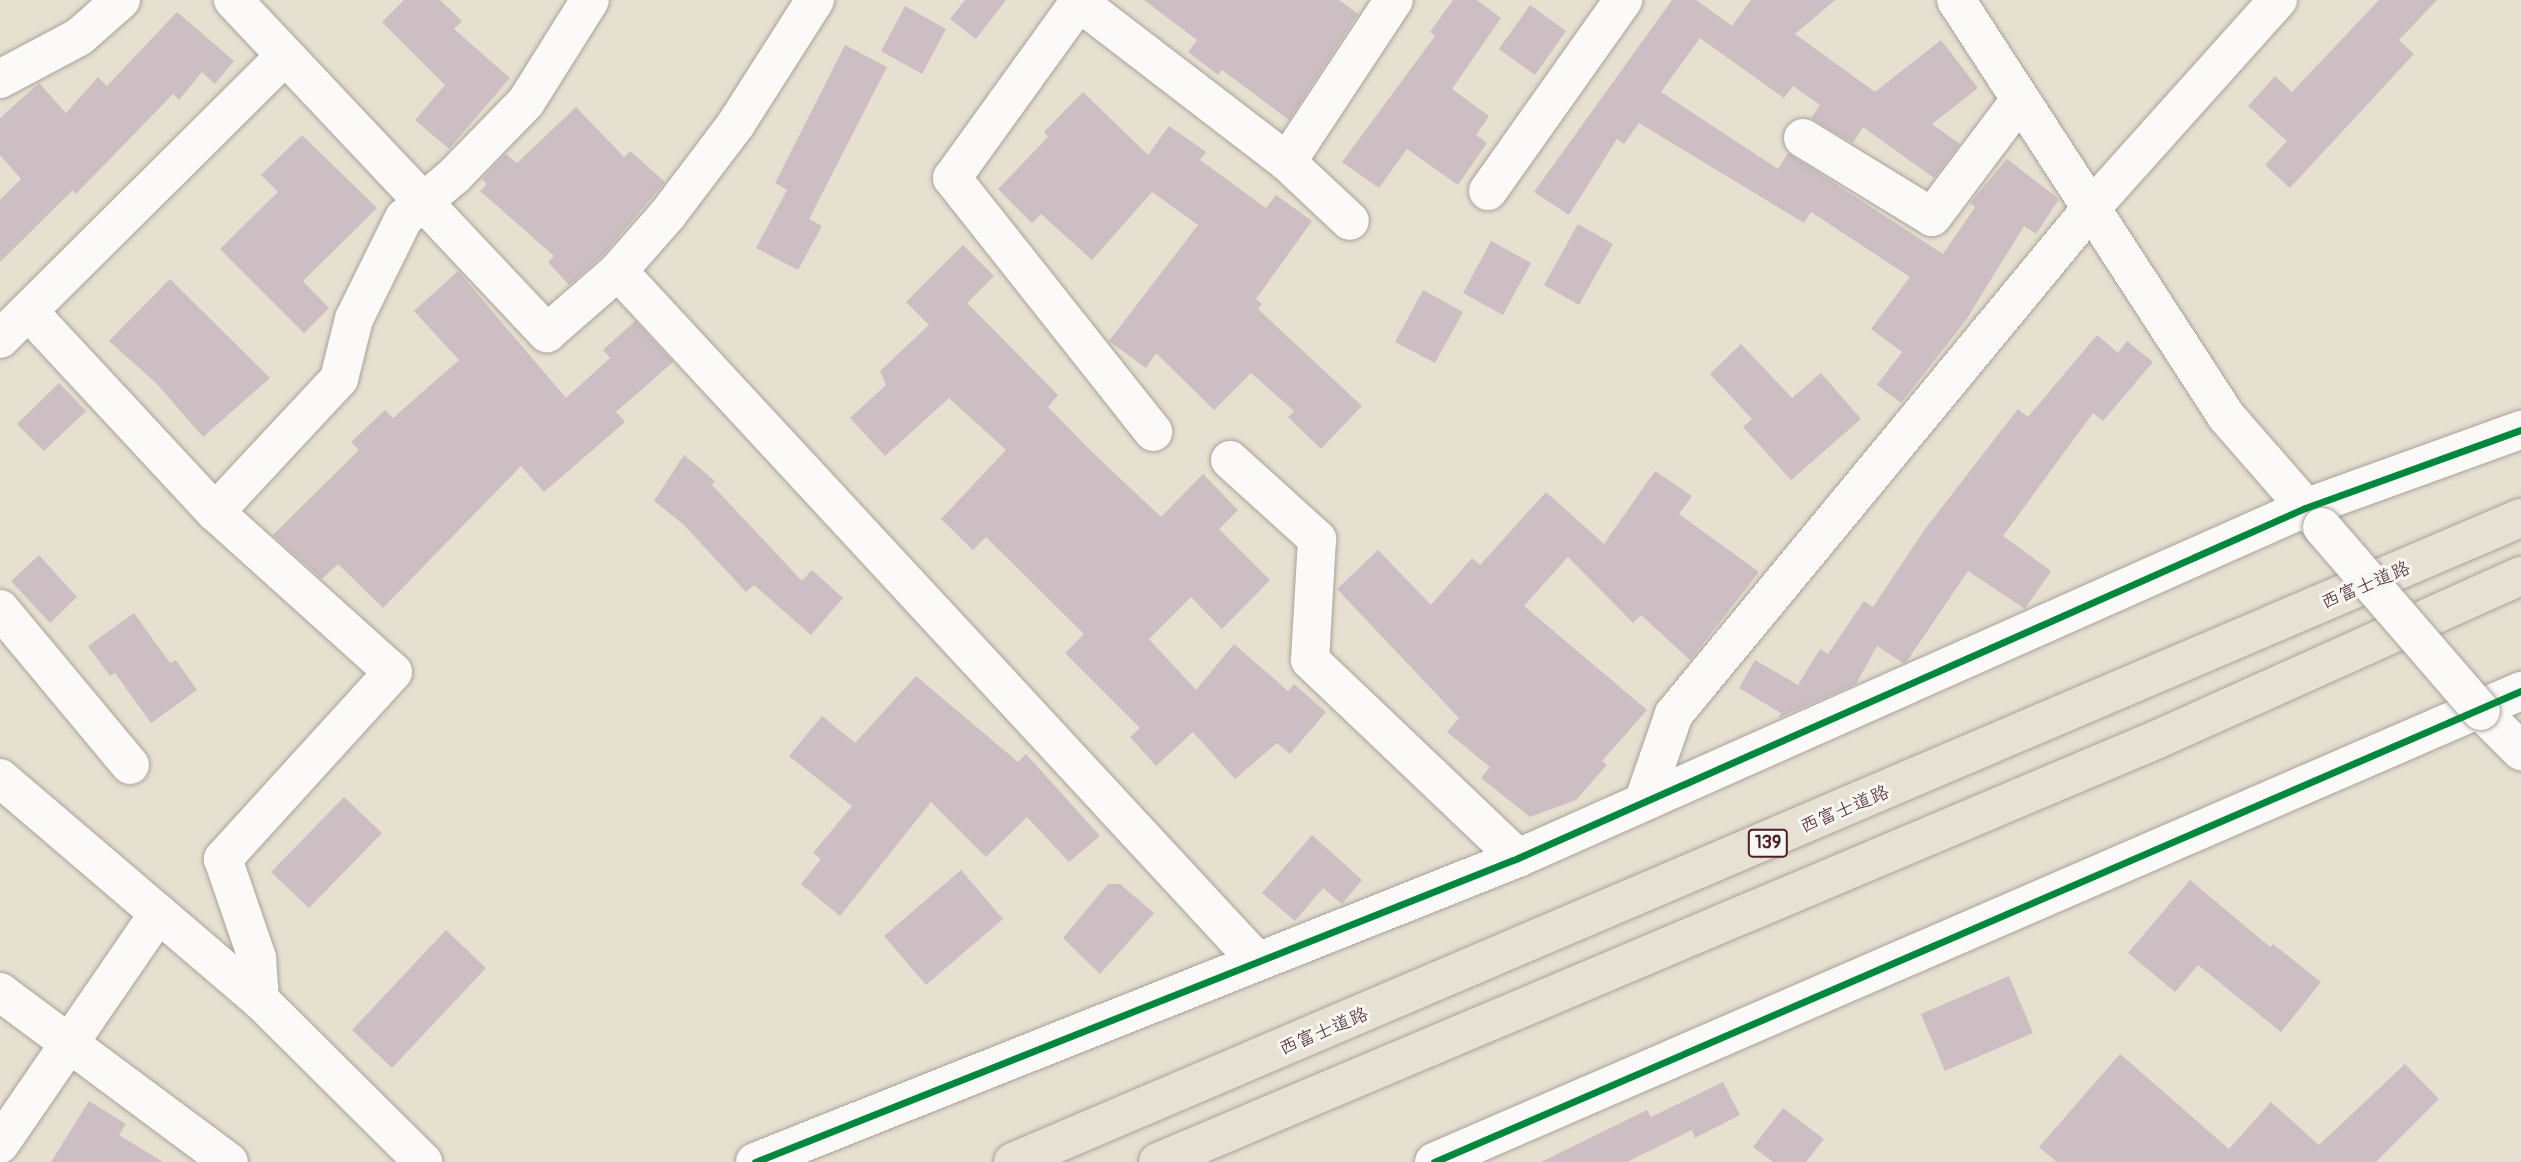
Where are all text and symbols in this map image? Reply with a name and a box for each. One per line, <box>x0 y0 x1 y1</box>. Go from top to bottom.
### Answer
street label: 西富士道路 <box>2318 557 2414 615</box>
street label: 西富士道路 <box>1797 781 1893 839</box>
road number: 139 <box>1747 828 1789 858</box>
street label: 西富士道路 <box>1276 1003 1372 1061</box>

